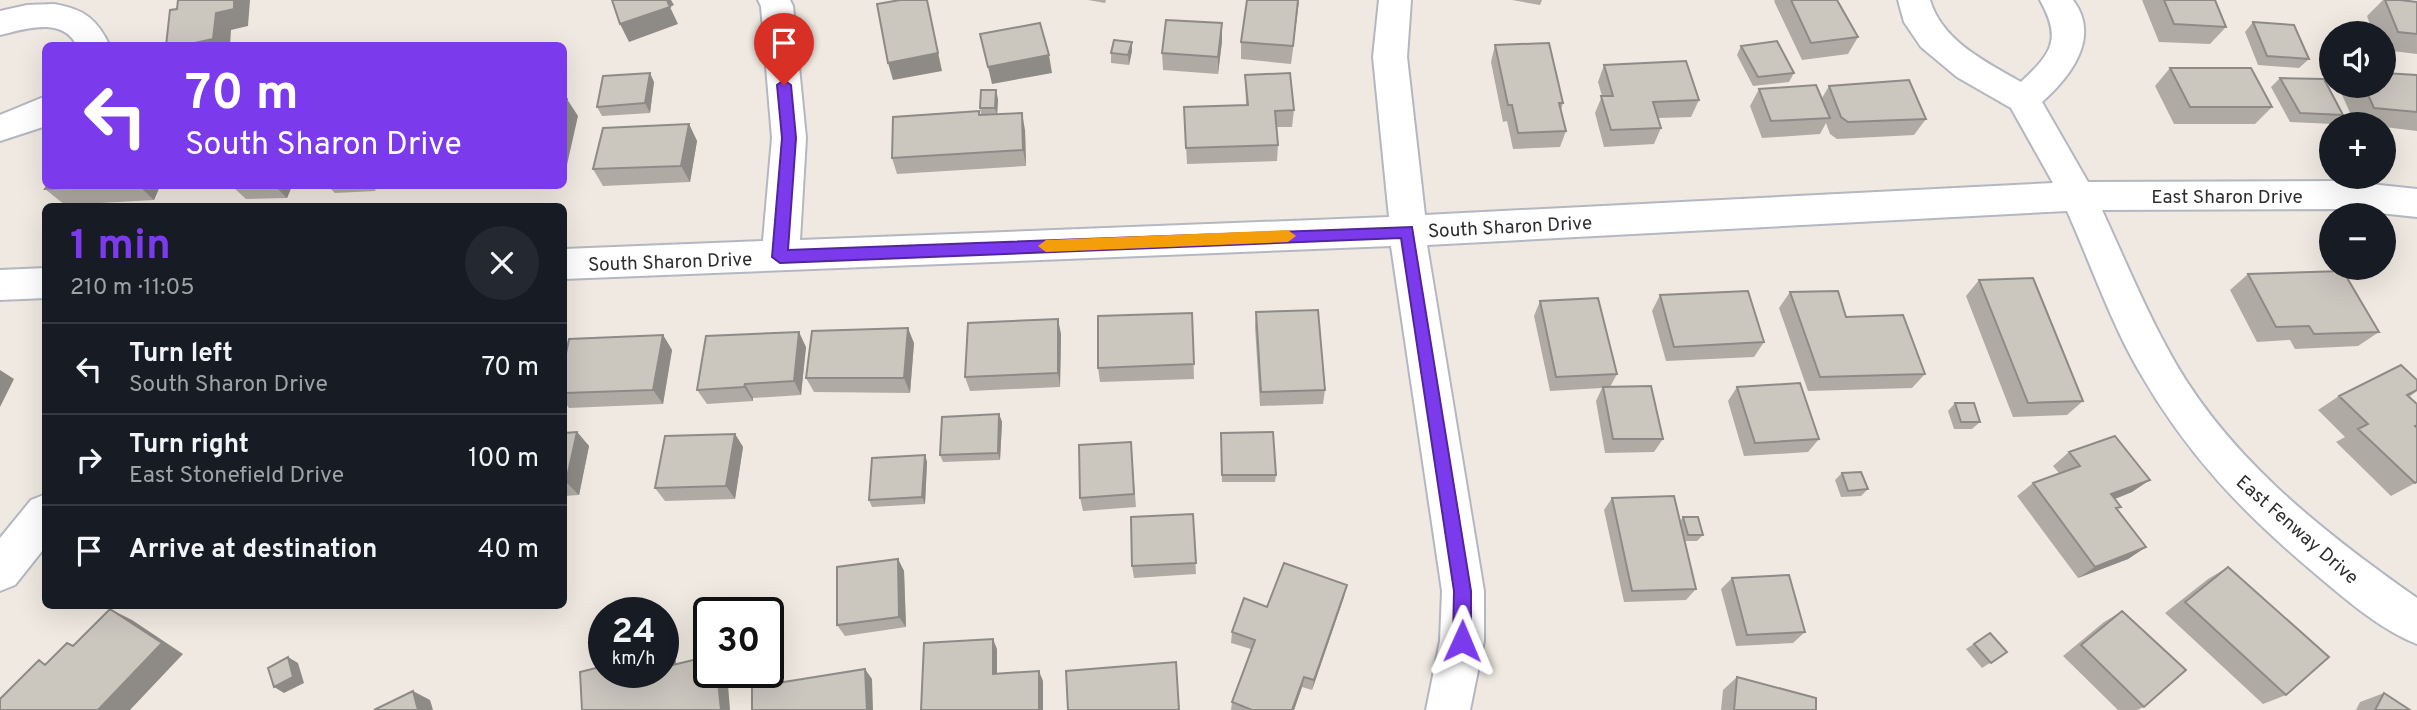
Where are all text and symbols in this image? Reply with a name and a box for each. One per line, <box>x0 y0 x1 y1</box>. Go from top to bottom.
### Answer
pin <box>754 13 814 85</box>
map controls <box>2319 21 2396 280</box>
button: sound <box>2319 21 2396 98</box>
icon: arrive <box>765 24 803 62</box>
text: 70 m <box>185 65 299 127</box>
icon: left <box>70 70 161 161</box>
button: + <box>2319 112 2396 189</box>
text: South Sharon Drive <box>185 126 462 166</box>
street label: East Sharon Drive <box>2151 186 2303 210</box>
button: − <box>2319 203 2396 280</box>
street label: South Sharon Drive <box>1427 212 1593 244</box>
text: 1 min <box>70 221 171 274</box>
button: close <box>465 226 539 300</box>
street label: South Sharon Drive <box>588 248 753 278</box>
text: 210 m · 11:05 <box>70 274 195 303</box>
text: Turn left <box>129 338 233 371</box>
icon: left <box>70 350 108 388</box>
text: 70 m <box>481 352 539 385</box>
text: South Sharon Drive <box>129 371 328 400</box>
text: Turn right <box>129 429 249 462</box>
icon: right <box>70 441 108 479</box>
text: 100 m <box>468 443 539 476</box>
text: East Stonefield Drive <box>129 462 344 491</box>
street label: East Fenway Drive <box>2230 471 2363 590</box>
icon: arrive <box>70 532 108 570</box>
text: Arrive at destination <box>129 534 377 567</box>
text: 40 m <box>478 534 539 567</box>
speed limit sign: 30 <box>693 597 784 688</box>
position arrow <box>1425 604 1499 678</box>
text: 24 <box>612 611 655 655</box>
text: km/h <box>612 648 655 671</box>

